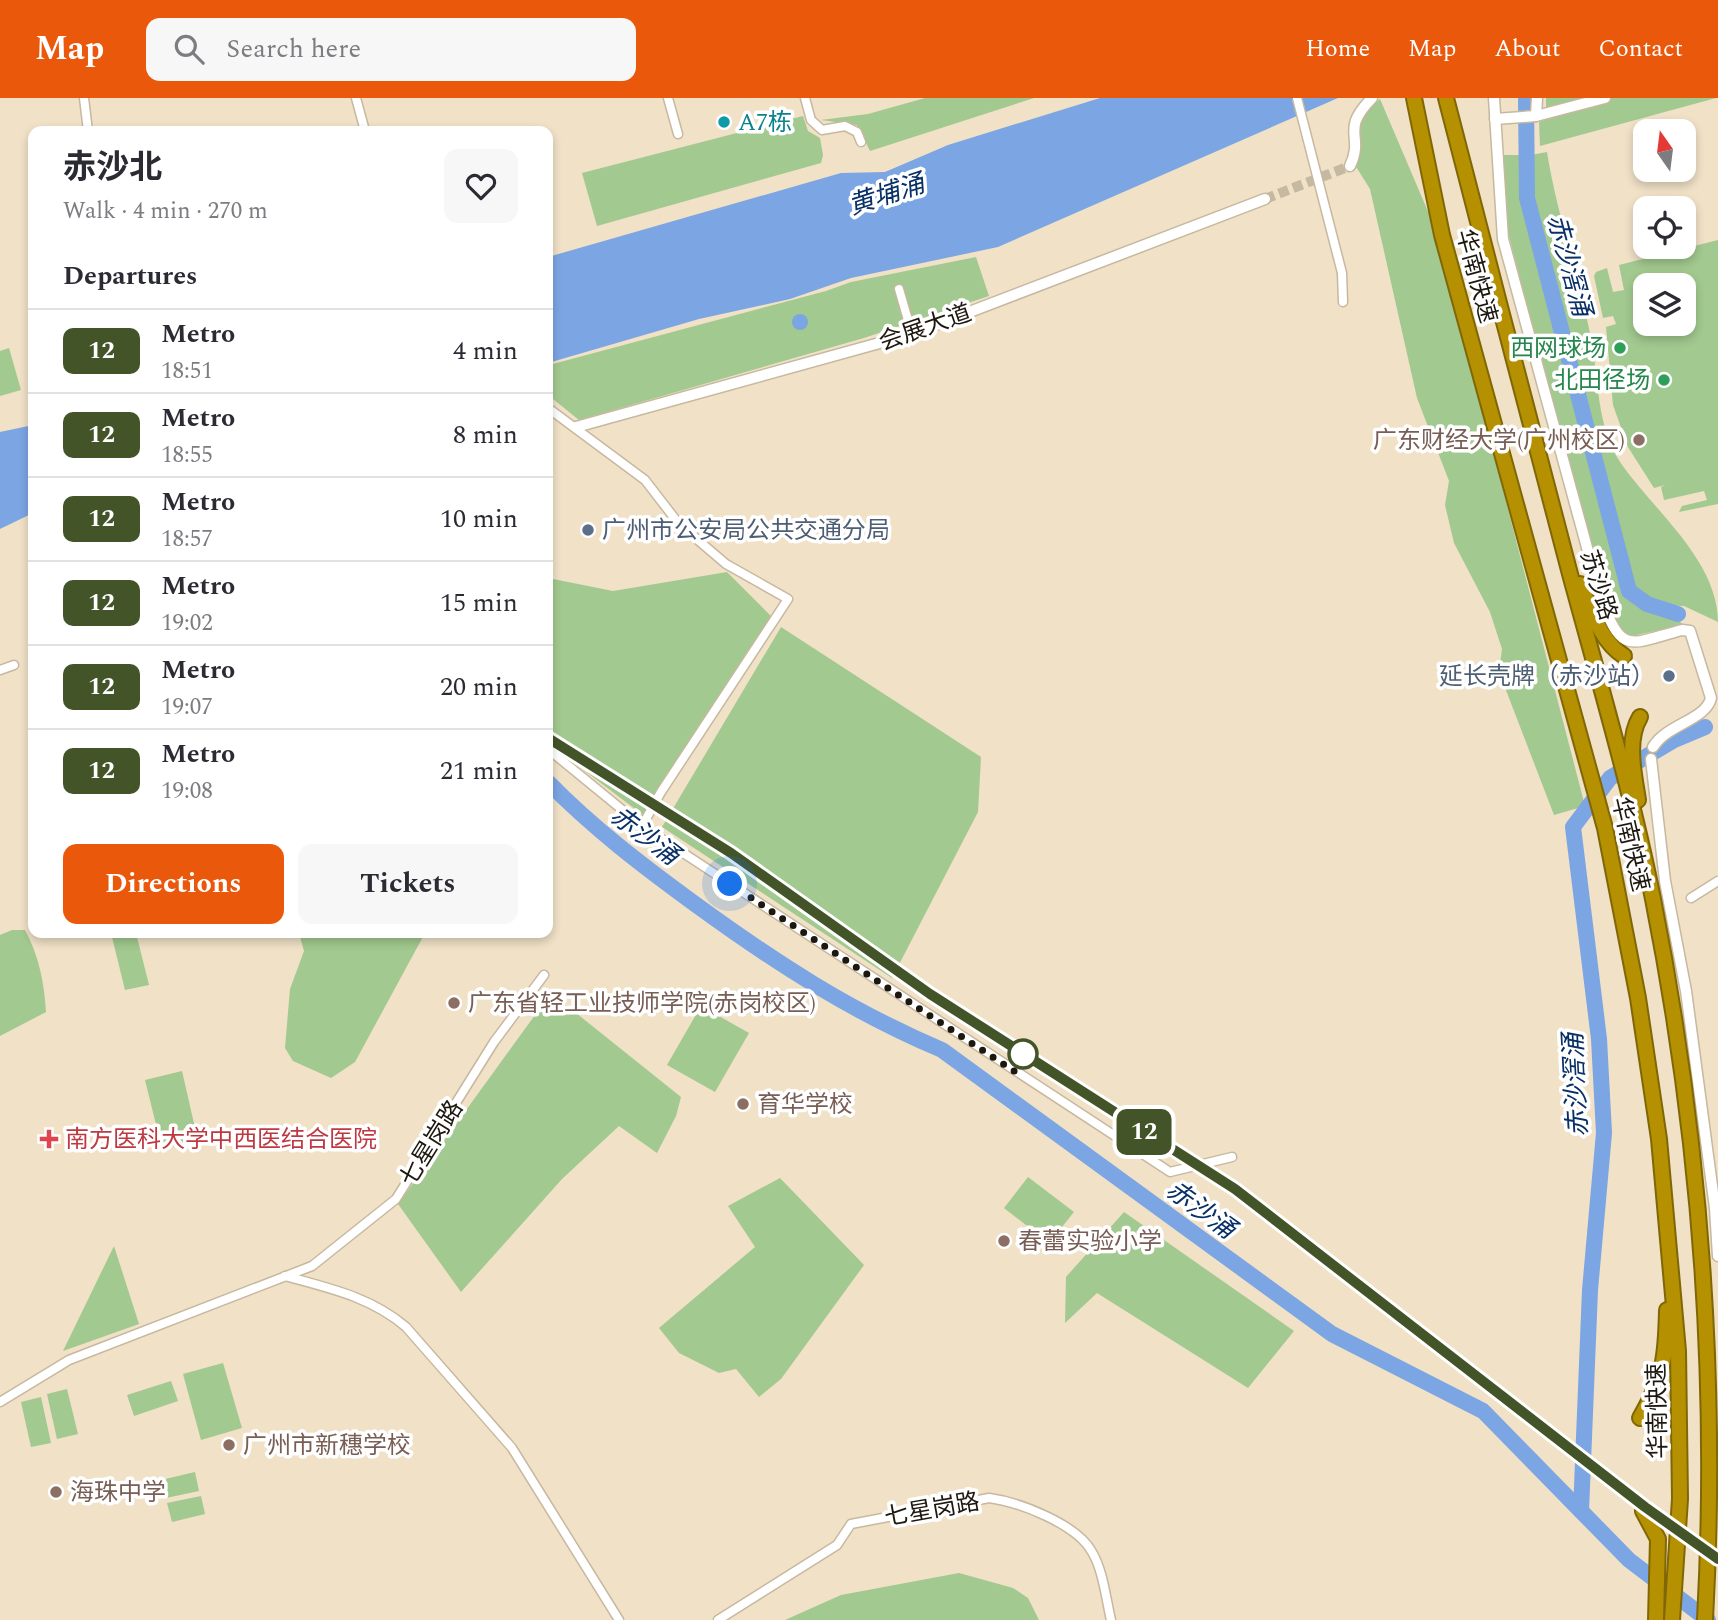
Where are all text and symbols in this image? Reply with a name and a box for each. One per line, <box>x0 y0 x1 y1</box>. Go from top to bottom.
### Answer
search box <box>146 18 636 81</box>
text: Map <box>35 24 104 74</box>
text: Search here <box>226 29 361 69</box>
icon: search <box>170 30 208 68</box>
text: Home <box>1305 31 1370 67</box>
text: Map <box>1408 31 1456 67</box>
text: About <box>1494 31 1560 67</box>
text: Contact <box>1598 31 1683 67</box>
place label: A7栋 <box>738 105 792 141</box>
marker: A7栋 <box>716 114 732 130</box>
north arrow <box>1633 119 1696 182</box>
map controls <box>1633 119 1696 336</box>
text: 赤沙北 <box>63 143 162 193</box>
button: heart <box>444 149 518 223</box>
water label: 黄埔涌 <box>843 163 932 226</box>
text: Walk · 4 min · 270 m <box>63 194 268 229</box>
button: locate <box>1633 196 1696 259</box>
water label: 赤沙滘涌 <box>1536 210 1603 324</box>
street label: 华南快速 <box>1446 225 1506 327</box>
text: Departures <box>63 256 197 296</box>
button: layers <box>1633 273 1696 336</box>
street label: 会展大道 <box>874 295 977 361</box>
text: Metro <box>161 314 235 354</box>
text: 4 min <box>453 331 518 371</box>
place label: 西网球场 <box>1510 331 1606 367</box>
text: 12 <box>88 333 115 369</box>
marker: 西网球场 <box>1612 340 1628 356</box>
text: 18:51 <box>161 354 213 389</box>
place label: 北田径场 <box>1554 363 1650 399</box>
marker: 北田径场 <box>1656 372 1672 388</box>
text: Metro <box>161 398 235 438</box>
text: 8 min <box>453 415 518 455</box>
text: 12 <box>88 417 115 453</box>
place label: 广东财经大学(广州校区) <box>1373 423 1625 459</box>
marker: 广东财经大学(广州校区) <box>1631 432 1647 448</box>
text: 18:55 <box>161 438 213 473</box>
text: Metro <box>161 482 235 522</box>
text: 10 min <box>440 499 518 539</box>
text: 12 <box>88 501 115 537</box>
place label: 广州市公安局公共交通分局 <box>602 513 890 549</box>
text: 18:57 <box>161 522 213 557</box>
marker: 广州市公安局公共交通分局 <box>580 522 596 538</box>
street label: 苏沙路 <box>1570 546 1626 625</box>
text: Metro <box>161 566 235 606</box>
text: 15 min <box>440 583 518 623</box>
text: 12 <box>88 585 115 621</box>
text: 19:02 <box>161 606 213 641</box>
text: Metro <box>161 650 235 690</box>
place label: 延长壳牌（赤沙站） <box>1439 659 1655 695</box>
text: 20 min <box>440 667 518 707</box>
marker: 延长壳牌（赤沙站） <box>1661 668 1677 684</box>
text: 12 <box>88 669 115 705</box>
text: 19:07 <box>161 690 213 725</box>
text: Metro <box>161 734 235 774</box>
text: 21 min <box>440 751 518 791</box>
text: 12 <box>88 753 115 789</box>
text: 19:08 <box>161 774 213 809</box>
street label: 华南快速 <box>1602 793 1658 895</box>
water label: 赤沙涌 <box>601 796 690 877</box>
button: Directions <box>63 844 284 924</box>
button: Tickets <box>298 844 518 924</box>
your location <box>712 866 747 901</box>
place label: 广东省轻工业技师学院(赤岗校区) <box>468 986 816 1022</box>
marker: 广东省轻工业技师学院(赤岗校区) <box>446 995 462 1011</box>
water label: 赤沙滘涌 <box>1553 1029 1599 1138</box>
unlabelled marker <box>1008 1039 1038 1069</box>
place label: 育华学校 <box>757 1087 853 1123</box>
street label: 七星岗路 <box>391 1093 473 1194</box>
marker: 育华学校 <box>735 1096 751 1112</box>
line badge: 12 <box>1112 1109 1176 1155</box>
text: 12 <box>1131 1114 1157 1150</box>
place label: 南方医科大学中西医结合医院 <box>65 1122 377 1158</box>
marker: 南方医科大学中西医结合医院 <box>39 1129 59 1149</box>
water label: 赤沙涌 <box>1157 1171 1246 1251</box>
place label: 春蕾实验小学 <box>1018 1224 1162 1260</box>
marker: 春蕾实验小学 <box>996 1233 1012 1249</box>
street label: 华南快速 <box>1639 1363 1677 1459</box>
place label: 广州市新穗学校 <box>243 1428 411 1464</box>
marker: 广州市新穗学校 <box>221 1437 237 1453</box>
place label: 海珠中学 <box>70 1475 166 1511</box>
marker: 海珠中学 <box>48 1484 64 1500</box>
street label: 七星岗路 <box>882 1484 983 1536</box>

